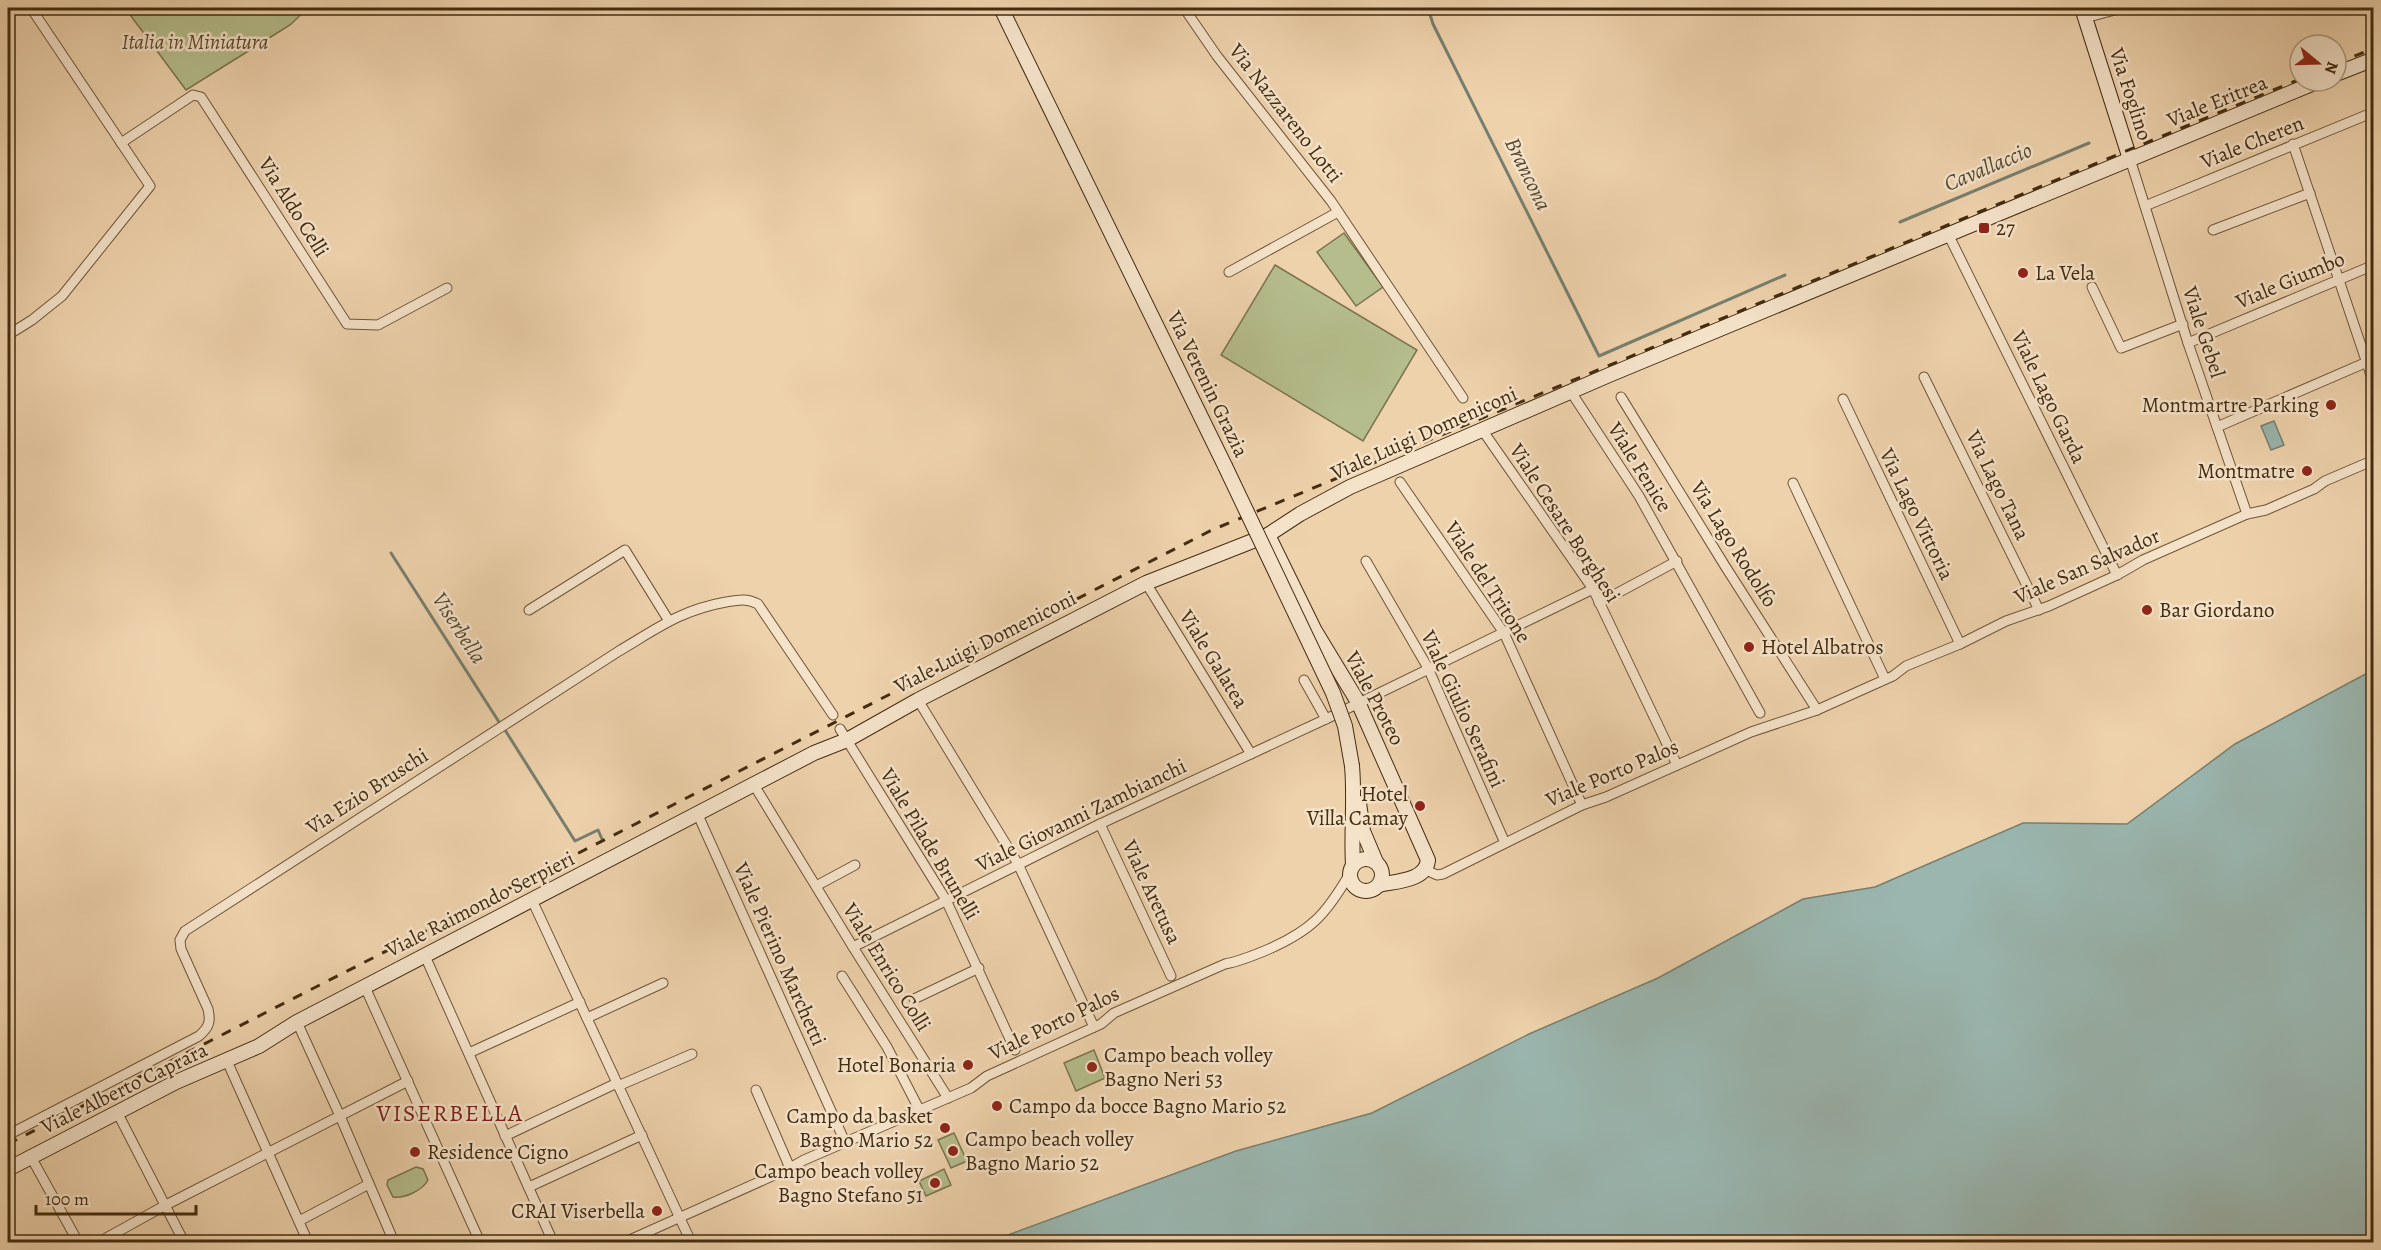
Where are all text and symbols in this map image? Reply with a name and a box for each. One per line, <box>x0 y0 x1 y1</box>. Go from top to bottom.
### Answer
park label: Italia in Miniatura <box>122 28 269 56</box>
north arrow <box>2288 33 2348 93</box>
street label: Via Nazzareno Lotti <box>1222 37 1349 189</box>
street label: Via Foglino <box>2103 43 2159 144</box>
text: N <box>2319 58 2344 77</box>
street label: Viale Eritrea <box>2162 68 2272 134</box>
street label: Viale Cheren <box>2195 109 2308 176</box>
water label: Brancona <box>1497 132 1559 216</box>
water label: Cavallaccio <box>1939 135 2037 199</box>
street label: Via Aldo Celli <box>252 151 336 262</box>
place label: 27 <box>1996 214 2015 242</box>
marker: 27 <box>1977 221 1991 235</box>
street label: Viale Giumbo <box>2230 244 2349 316</box>
place label: La Vela <box>2035 259 2095 287</box>
marker: La Vela <box>2016 266 2030 280</box>
street label: Viale Gebel <box>2176 282 2232 381</box>
street label: Via Verenin Grazia <box>1160 305 1256 462</box>
street label: Viale Lago Garda <box>2004 325 2093 468</box>
street label: Viale Luigi Domeniconi <box>1326 379 1522 487</box>
place label: Montmartre Parking <box>2142 391 2319 419</box>
marker: Montmartre Parking <box>2324 398 2338 412</box>
street label: Viale Fenice <box>1601 416 1679 517</box>
street label: Via Lago Tana <box>1959 425 2037 545</box>
street label: Viale Cesare Borghesi <box>1502 437 1627 608</box>
street label: Via Lago Vittoria <box>1873 443 1961 585</box>
place label: Montmatre <box>2197 457 2295 485</box>
marker: Montmatre <box>2300 464 2314 478</box>
street label: Via Lago Rodolfo <box>1683 475 1784 612</box>
street label: Viale del Tritone <box>1438 515 1538 648</box>
street label: Viale San Salvador <box>2009 521 2164 611</box>
street label: Viale Luigi Domeniconi <box>888 584 1081 701</box>
water label: Viserbella <box>425 586 493 670</box>
place label: Bar Giordano <box>2159 596 2274 624</box>
marker: Bar Giordano <box>2140 603 2154 617</box>
street label: Viale Galatea <box>1172 604 1255 714</box>
street label: Viale Giulio Serafini <box>1414 625 1512 792</box>
place label: Hotel Albatros <box>1761 633 1884 661</box>
marker: Hotel Albatros <box>1742 640 1756 654</box>
street label: Viale Proteo <box>1338 645 1411 750</box>
street label: Viale Porto Palos <box>1540 732 1683 814</box>
street label: Via Ezio Bruschi <box>300 741 433 841</box>
street label: Viale Giovanni Zambianchi <box>970 752 1191 879</box>
street label: Viale Pilade Brunelli <box>873 762 986 925</box>
place label: Hotel Villa Camay <box>1306 780 1409 832</box>
marker: Hotel Villa Camay <box>1413 799 1427 813</box>
street label: Viale Aretusa <box>1115 834 1188 949</box>
street label: Viale Raimondo Serpieri <box>380 844 579 964</box>
street label: Viale Pierino Marchetti <box>727 857 833 1050</box>
street label: Viale Enrico Colli <box>836 897 938 1036</box>
street label: Viale Porto Palos <box>983 979 1124 1067</box>
street label: Viale Alberto Caprara <box>35 1035 212 1141</box>
place label: Campo beach volley Bagno Neri 53 <box>1104 1041 1273 1093</box>
place label: Hotel Bonaria <box>837 1051 956 1079</box>
marker: Hotel Bonaria <box>961 1058 975 1072</box>
marker: Campo beach volley Bagno Neri 53 <box>1085 1060 1099 1074</box>
place label: Campo da bocce Bagno Mario 52 <box>1009 1092 1286 1120</box>
district label: VISERBELLA <box>376 1097 523 1129</box>
marker: Campo da bocce Bagno Mario 52 <box>990 1099 1004 1113</box>
place label: Campo da basket Bagno Mario 52 <box>786 1102 933 1154</box>
marker: Campo da basket Bagno Mario 52 <box>938 1121 952 1135</box>
place label: Campo beach volley Bagno Mario 52 <box>965 1125 1134 1177</box>
place label: Residence Cigno <box>427 1138 568 1166</box>
marker: Campo beach volley Bagno Mario 52 <box>946 1144 960 1158</box>
marker: Residence Cigno <box>408 1145 422 1159</box>
place label: Campo beach volley Bagno Stefano 51 <box>754 1157 924 1209</box>
marker: Campo beach volley Bagno Stefano 51 <box>928 1176 942 1190</box>
scale bar <box>36 1178 196 1216</box>
text: 100 m <box>45 1187 89 1211</box>
place label: CRAI Viserbella <box>511 1197 645 1225</box>
marker: CRAI Viserbella <box>650 1204 664 1218</box>

